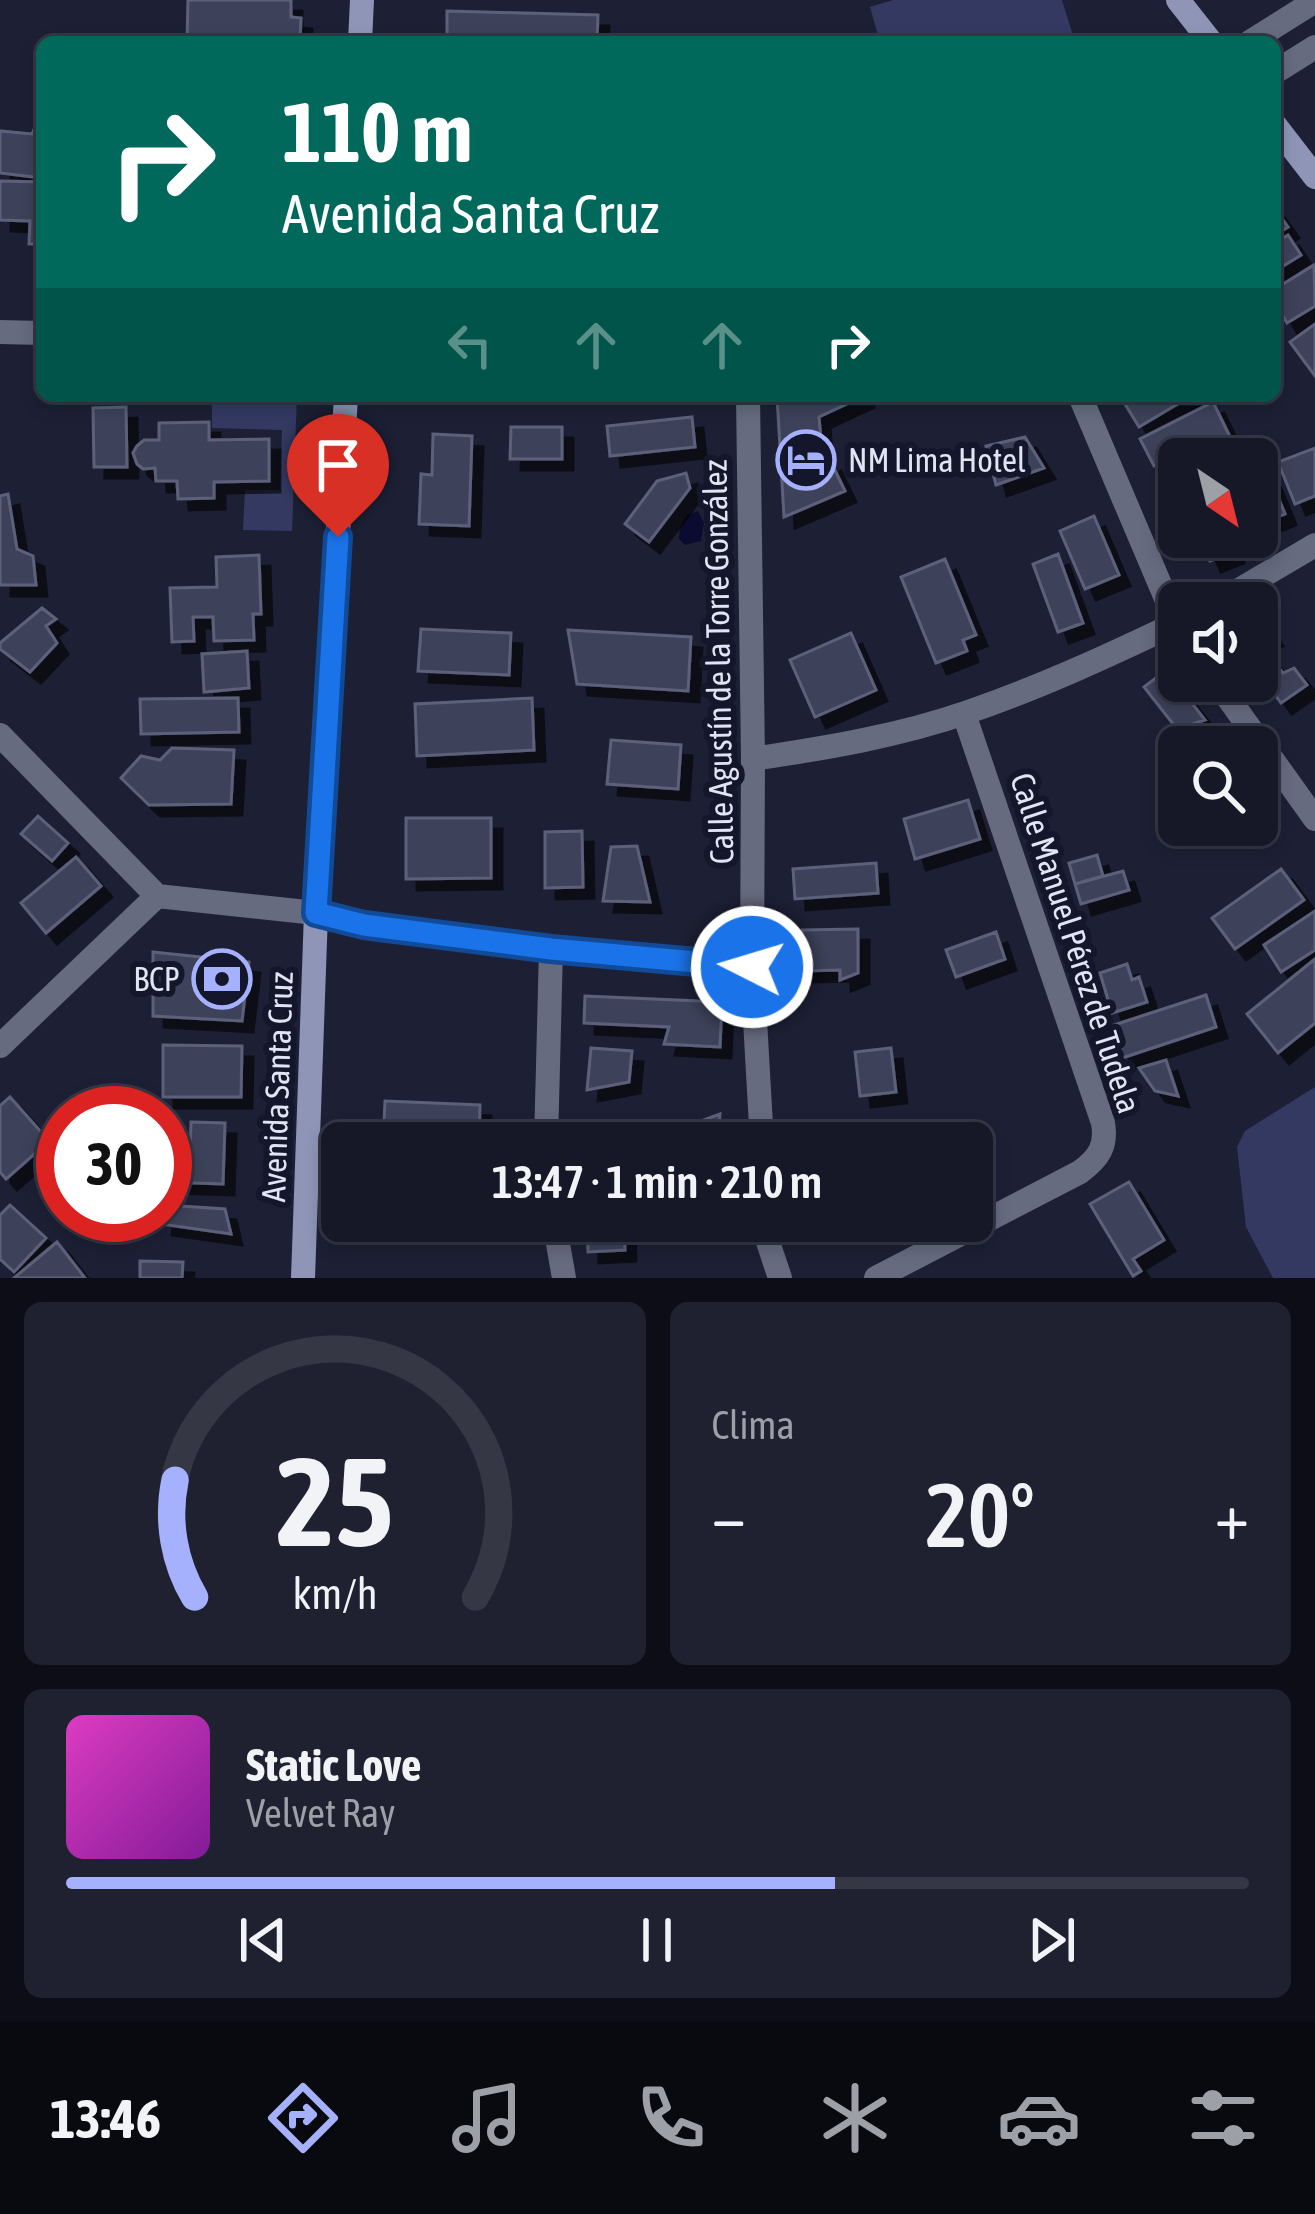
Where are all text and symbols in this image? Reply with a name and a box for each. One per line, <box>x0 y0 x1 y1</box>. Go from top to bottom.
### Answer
icon: right <box>84 84 240 240</box>
text: 110 m <box>282 84 472 180</box>
text: Avenida Santa Cruz <box>282 183 659 244</box>
icon: left <box>437 312 503 378</box>
icon: ahead <box>563 312 629 378</box>
icon: ahead <box>689 312 755 378</box>
icon: right <box>815 312 881 378</box>
pin <box>287 414 389 537</box>
hotel icon: NM Lima Hotel <box>775 429 837 491</box>
icon: arrive <box>305 432 371 498</box>
north arrow <box>1158 438 1278 558</box>
map controls <box>1158 438 1278 846</box>
place label: NM Lima Hotel <box>848 441 1026 479</box>
street label: Calle Agustín de la Torre González <box>695 459 741 865</box>
button: sound <box>1158 582 1278 702</box>
button: search <box>1158 726 1278 846</box>
street label: Calle Manuel Pérez de Tudela <box>1003 768 1149 1118</box>
position arrow <box>689 904 815 1030</box>
bank icon: BCP <box>191 948 253 1010</box>
place label: BCP <box>133 960 180 998</box>
street label: Avenida Santa Cruz <box>254 971 300 1203</box>
speed limit sign: 30 <box>36 1086 192 1242</box>
text: 13:47 · 1 min · 210 m <box>492 1156 822 1208</box>
text: Clima <box>712 1403 795 1447</box>
text: 25 <box>276 1429 393 1572</box>
text: 20° <box>926 1463 1035 1566</box>
text: − <box>712 1477 746 1553</box>
text: + <box>1215 1477 1249 1553</box>
text: km/h <box>292 1568 377 1617</box>
text: Static Love <box>246 1739 422 1791</box>
text: Velvet Ray <box>246 1791 395 1835</box>
icon: previous <box>230 1907 296 1973</box>
icon: pause <box>624 1907 690 1973</box>
icon: next <box>1019 1907 1085 1973</box>
icon: directions <box>261 2076 345 2160</box>
icon: music <box>445 2076 529 2160</box>
icon: phone <box>629 2076 713 2160</box>
icon: climate <box>813 2076 897 2160</box>
icon: car <box>997 2076 1081 2160</box>
icon: filters <box>1181 2076 1265 2160</box>
text: 13:46 <box>50 2088 161 2149</box>

